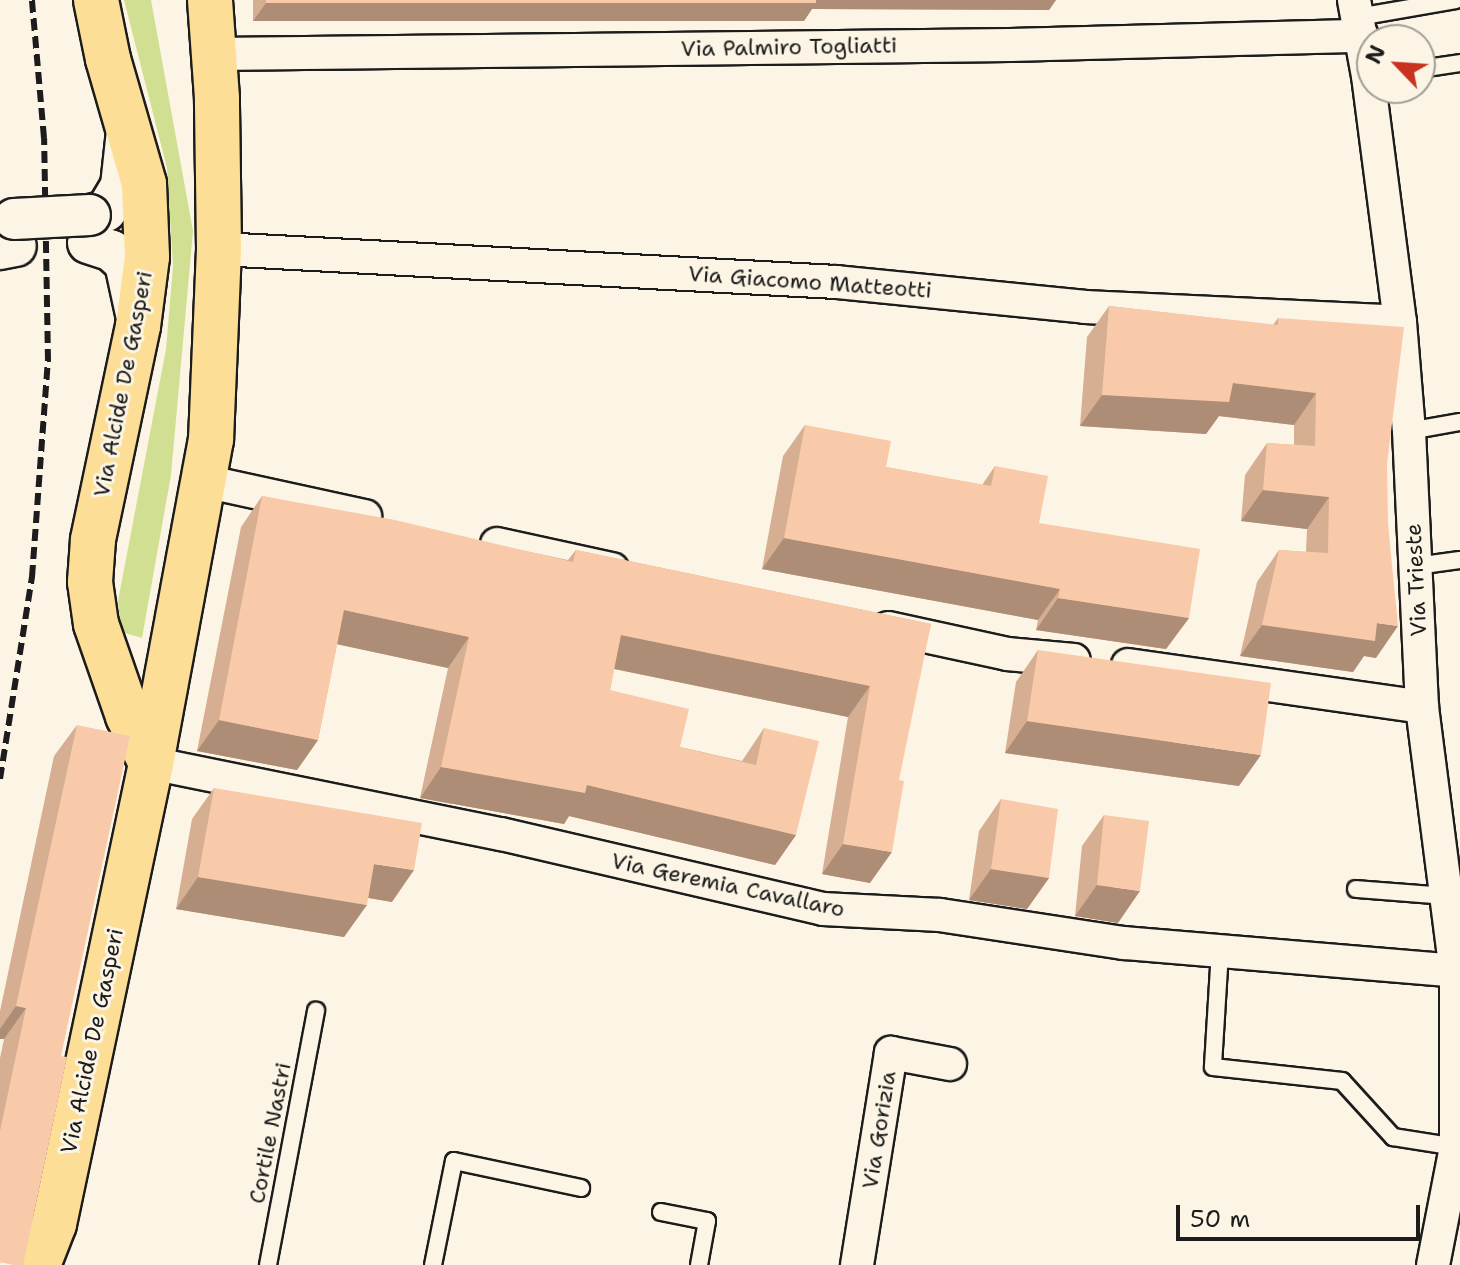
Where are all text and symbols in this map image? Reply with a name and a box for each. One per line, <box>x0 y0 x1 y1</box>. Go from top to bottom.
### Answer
north arrow <box>1356 24 1436 104</box>
street label: Via Palmiro Togliatti <box>681 32 897 62</box>
text: N <box>1359 40 1392 69</box>
street label: Via Giacomo Matteotti <box>687 260 933 304</box>
street label: Via Alcide De Gasperi <box>88 269 158 499</box>
street label: Via Trieste <box>1400 523 1432 637</box>
street label: Via Geremia Cavallaro <box>609 847 847 923</box>
street label: Via Alcide De Gasperi <box>55 926 129 1156</box>
street label: Cortile Nastri <box>243 1060 297 1206</box>
street label: Via Gorizia <box>857 1069 901 1191</box>
scale bar <box>1180 1189 1424 1239</box>
text: 50 m <box>1190 1203 1250 1235</box>

